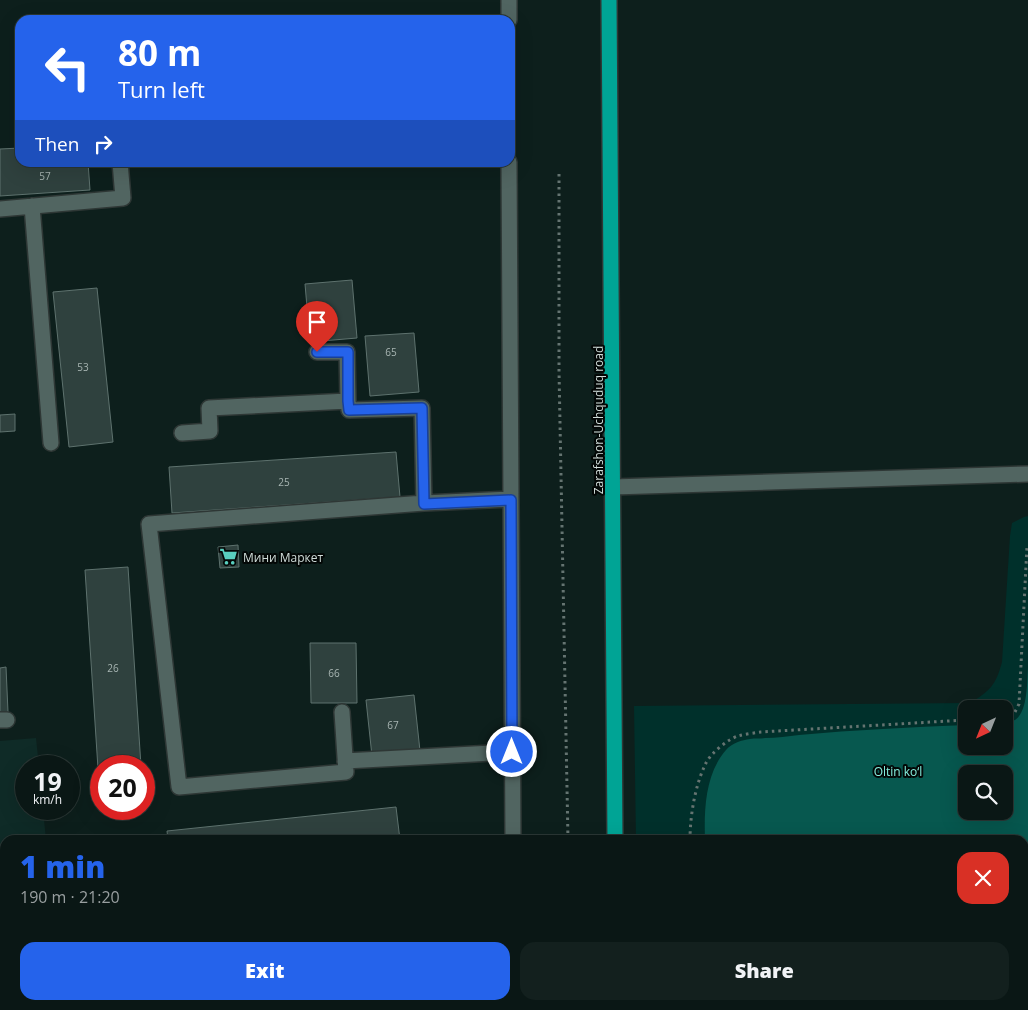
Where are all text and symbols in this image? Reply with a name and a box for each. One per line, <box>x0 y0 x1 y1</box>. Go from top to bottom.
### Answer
text: 80 m <box>118 29 201 76</box>
icon: left <box>35 35 100 100</box>
text: Turn left <box>118 74 205 104</box>
icon: right <box>89 130 117 158</box>
text: Then <box>35 131 79 157</box>
house number: 57 <box>39 169 51 183</box>
pin <box>296 301 338 352</box>
icon: arrive <box>303 308 331 336</box>
house number: 65 <box>385 345 397 359</box>
street label: Zarafshon-Uchquduq road <box>590 346 607 494</box>
house number: 53 <box>77 360 89 374</box>
house number: 25 <box>278 475 290 489</box>
supermarket icon: Мини Маркет <box>219 547 239 567</box>
place label: Мини Маркет <box>243 549 324 566</box>
house number: 26 <box>107 661 119 675</box>
house number: 66 <box>328 666 340 680</box>
north arrow <box>958 700 1012 755</box>
map controls <box>958 700 1013 820</box>
house number: 67 <box>387 718 399 732</box>
position arrow <box>485 725 537 777</box>
speed limit sign: 20 <box>90 755 155 820</box>
park label: Oltin ko‘l <box>874 763 922 780</box>
text: 19 <box>33 764 62 798</box>
button: search <box>958 765 1013 820</box>
text: km/h <box>33 791 62 808</box>
text: 1 min <box>20 846 105 887</box>
button: close <box>957 852 1009 904</box>
text: 190 m · 21:20 <box>20 886 120 908</box>
button: Exit <box>20 942 510 1000</box>
button: Share <box>520 942 1009 1000</box>

